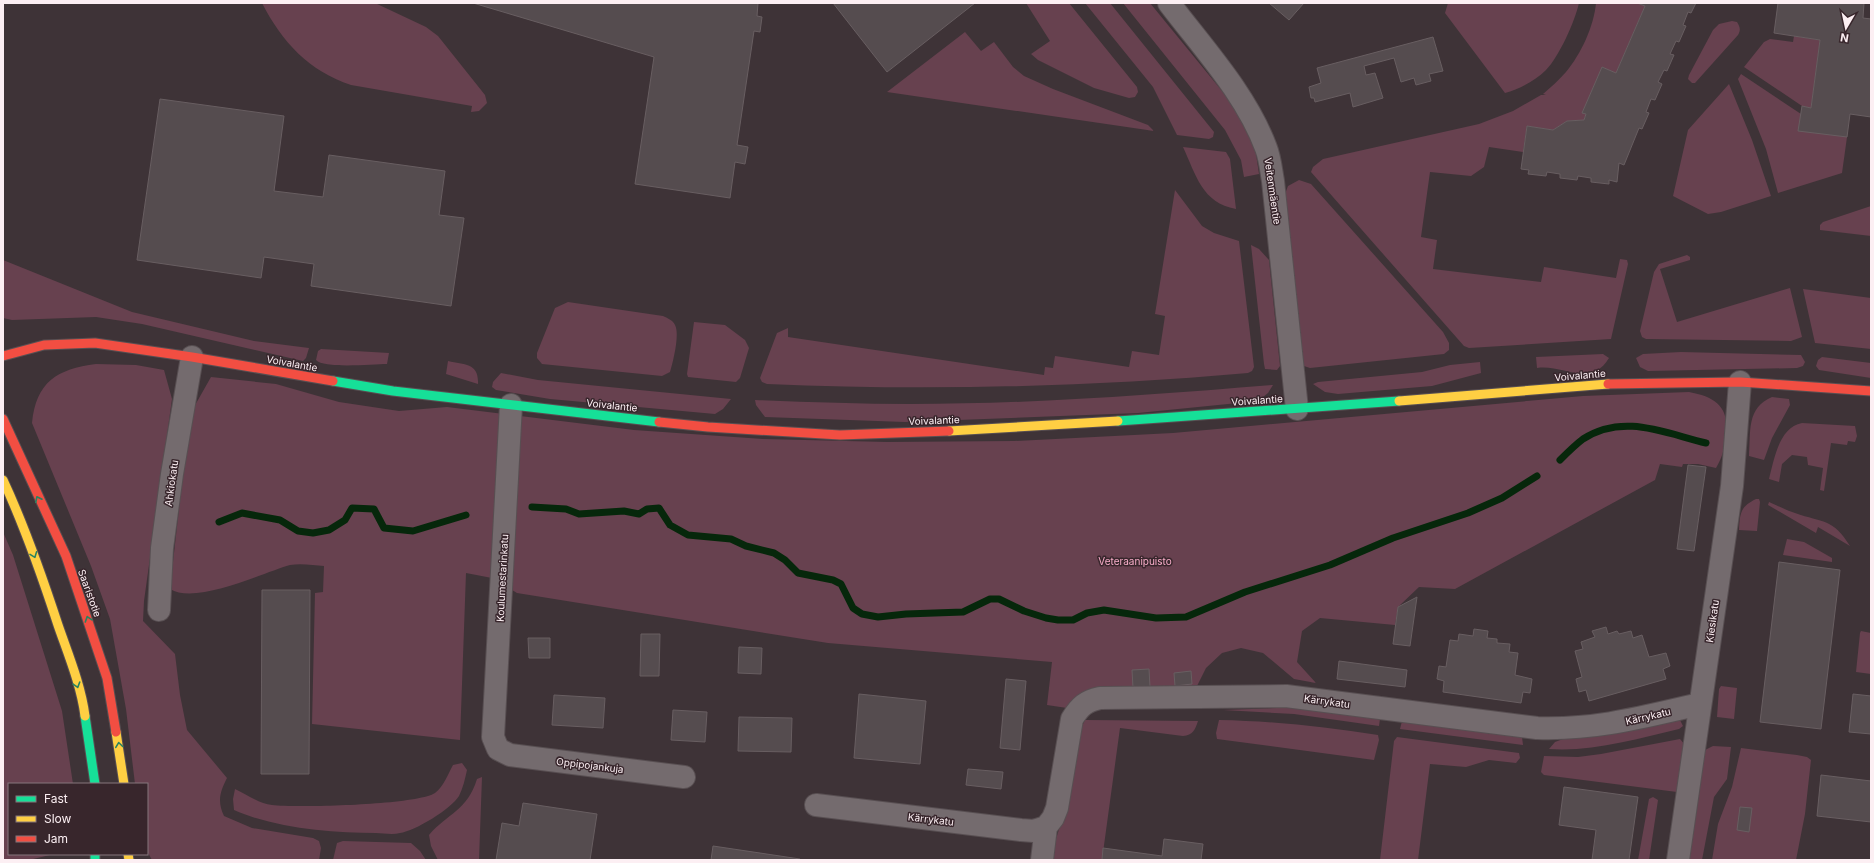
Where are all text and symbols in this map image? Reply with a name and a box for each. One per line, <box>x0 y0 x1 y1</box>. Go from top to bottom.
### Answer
north arrow <box>1826 8 1866 48</box>
text: N <box>1839 30 1850 45</box>
street label: Veitenmäentie <box>1262 157 1284 225</box>
street label: Voivalantie <box>266 353 319 373</box>
street label: Voivalantie <box>1554 367 1606 383</box>
street label: Voivalantie <box>1231 392 1283 408</box>
street label: Voivalantie <box>586 396 638 414</box>
street label: Voivalantie <box>908 413 960 427</box>
street label: Ahkiokatu <box>162 459 180 507</box>
one-way arrow <box>35 496 43 504</box>
street label: Koulumestarinkatu <box>494 534 510 622</box>
one-way arrow <box>29 552 37 559</box>
park label: Veteraanipuisto <box>1098 555 1172 567</box>
street label: Saaristotie <box>76 567 104 619</box>
street label: Kiesikatu <box>1703 599 1721 643</box>
one-way arrow <box>85 616 93 623</box>
one-way arrow <box>72 682 81 689</box>
street label: Kärrykatu <box>1303 692 1351 710</box>
street label: Kärrykatu <box>1624 705 1672 727</box>
one-way arrow <box>115 742 124 748</box>
street label: Oppipojankuja <box>556 755 624 775</box>
legend <box>8 783 148 855</box>
text: Fast <box>44 791 68 806</box>
street label: Kärrykatu <box>907 810 955 828</box>
text: Slow <box>44 811 72 826</box>
text: Jam <box>44 831 68 846</box>

